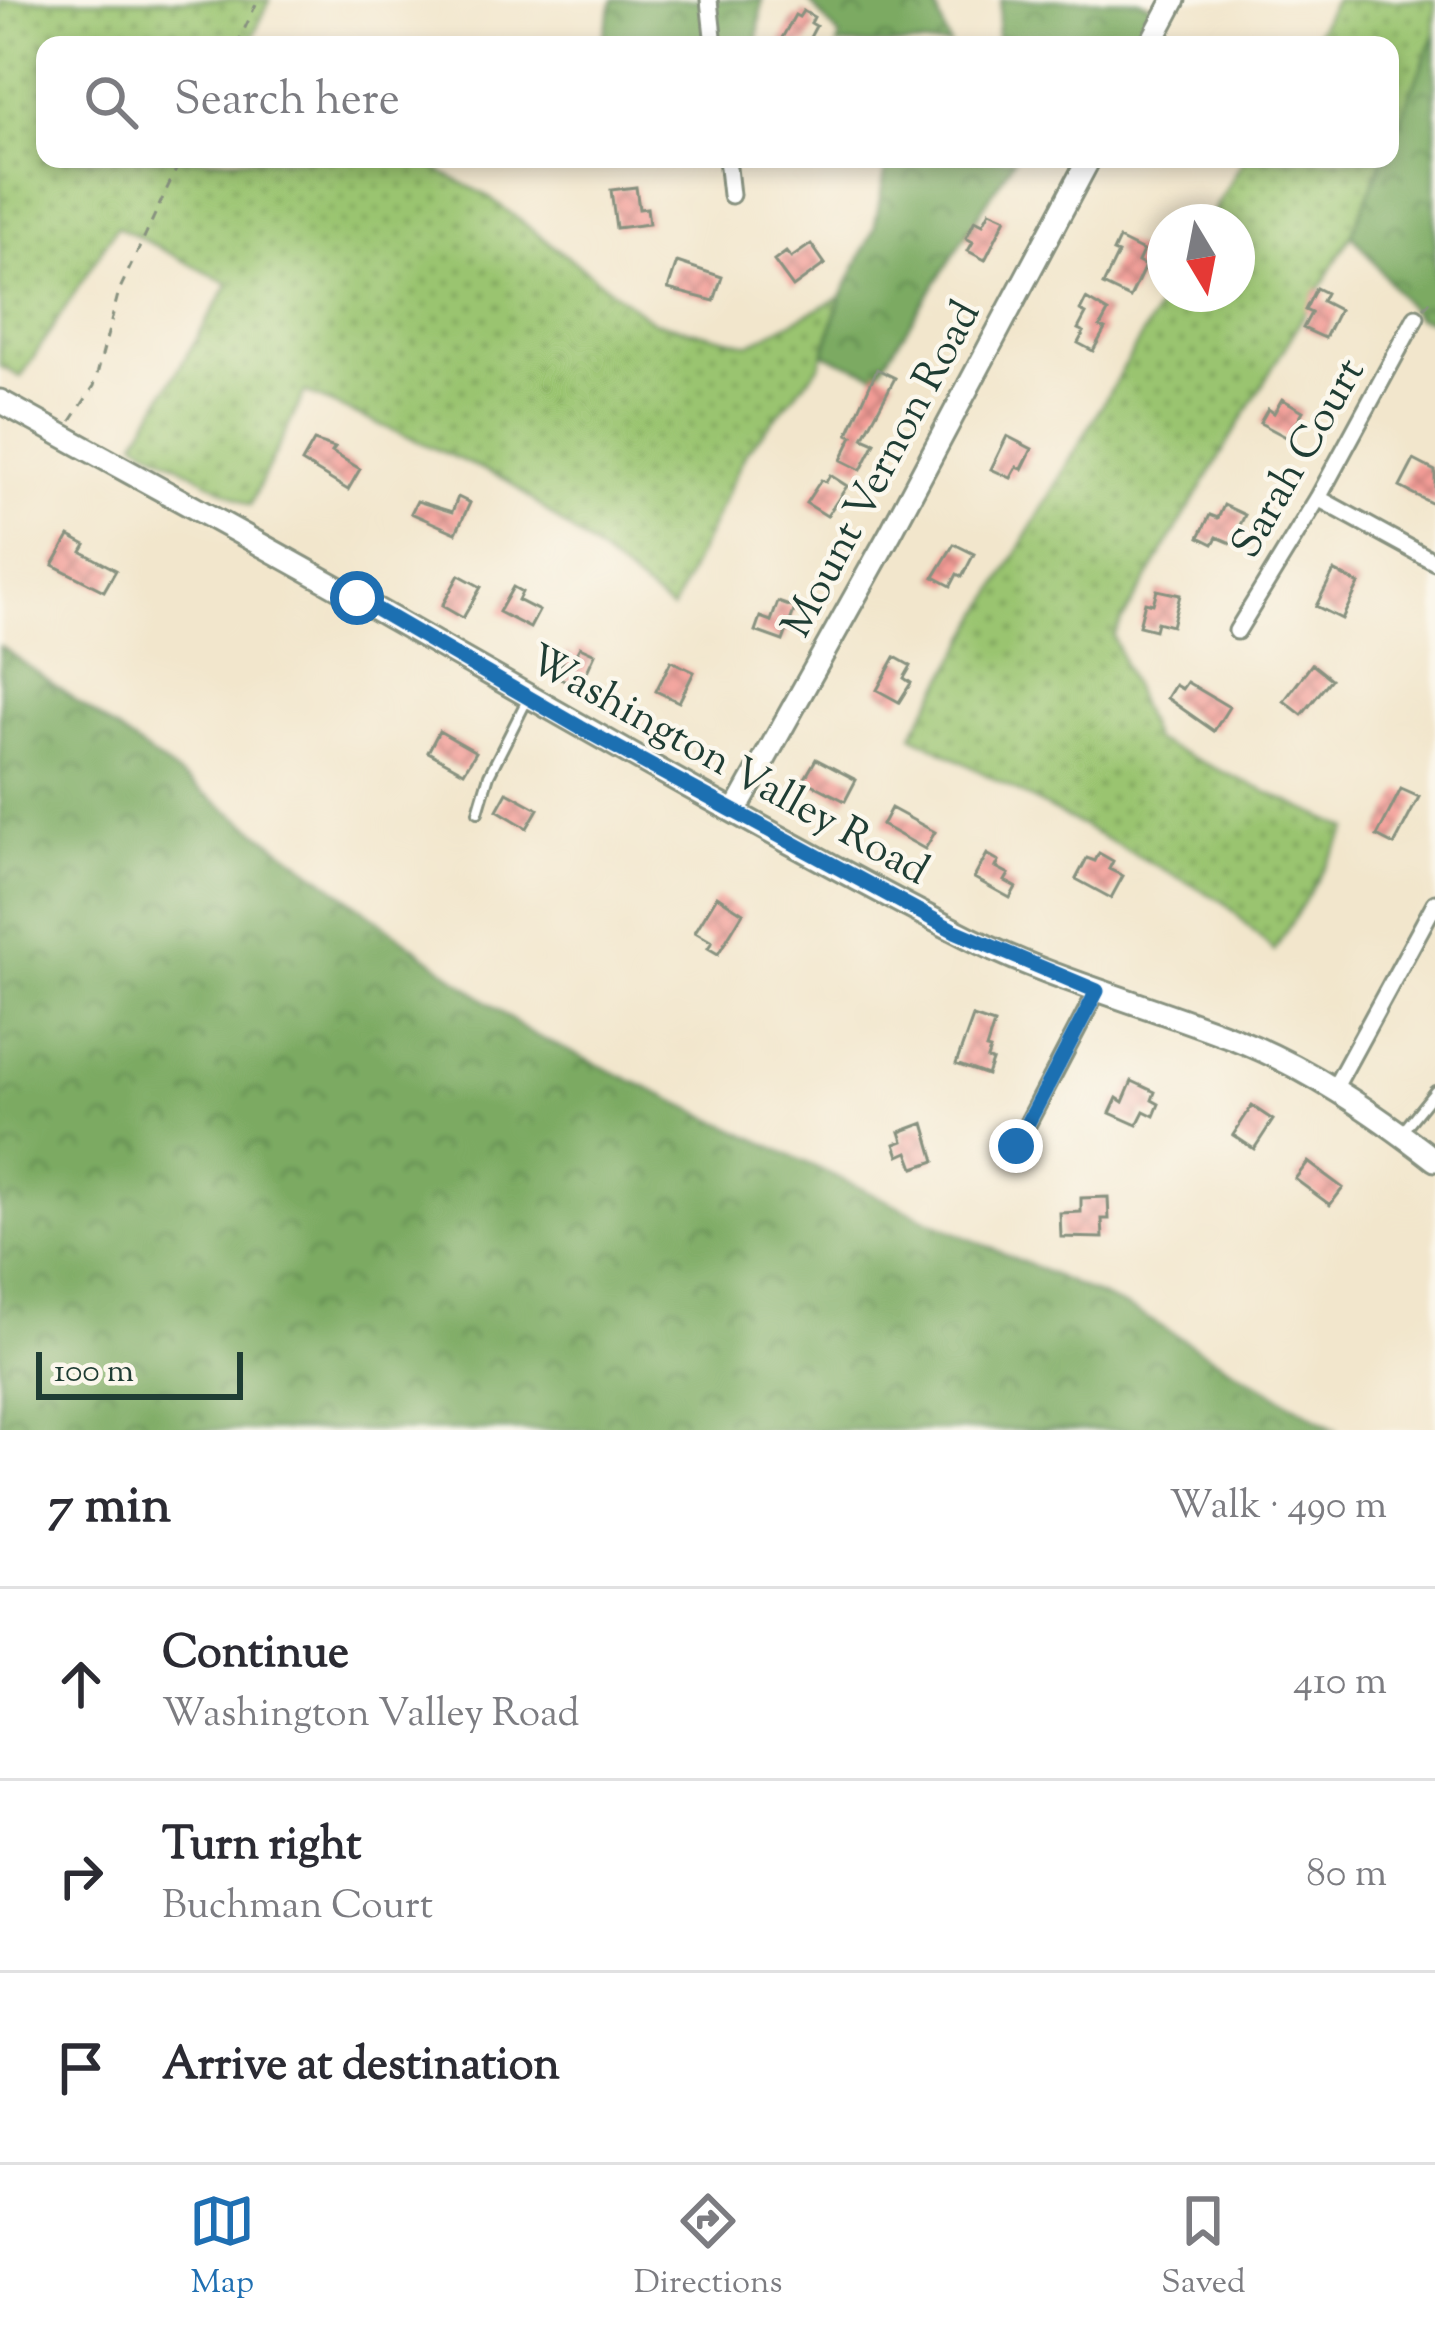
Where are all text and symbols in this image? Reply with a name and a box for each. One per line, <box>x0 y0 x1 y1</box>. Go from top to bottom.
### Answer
search box <box>36 36 1399 168</box>
icon: search <box>78 69 144 135</box>
text: Search here <box>174 70 400 135</box>
north arrow <box>1147 204 1255 312</box>
street label: Mount Vernon Road <box>769 291 998 649</box>
street label: Sarah Court <box>1219 348 1382 571</box>
route start <box>330 571 384 625</box>
street label: Washington Valley Road <box>516 632 939 903</box>
route end <box>989 1119 1043 1173</box>
scale bar <box>36 1346 243 1399</box>
text: 100 m <box>54 1349 134 1397</box>
text: 7 min <box>48 1472 171 1545</box>
text: Walk · 490 m <box>1170 1480 1387 1536</box>
text: Continue <box>162 1623 349 1688</box>
icon: ahead <box>48 1651 114 1717</box>
text: 410 m <box>1293 1656 1387 1712</box>
text: Washington Valley Road <box>162 1688 580 1744</box>
text: Turn right <box>162 1815 361 1880</box>
icon: right <box>48 1843 114 1909</box>
text: 80 m <box>1306 1848 1387 1904</box>
text: Buchman Court <box>162 1880 433 1936</box>
icon: arrive <box>48 2035 114 2101</box>
text: Arrive at destination <box>162 2035 560 2100</box>
tab: Map <box>189 2188 255 2308</box>
tab: Directions <box>634 2188 783 2308</box>
tab: Saved <box>1161 2188 1246 2308</box>

